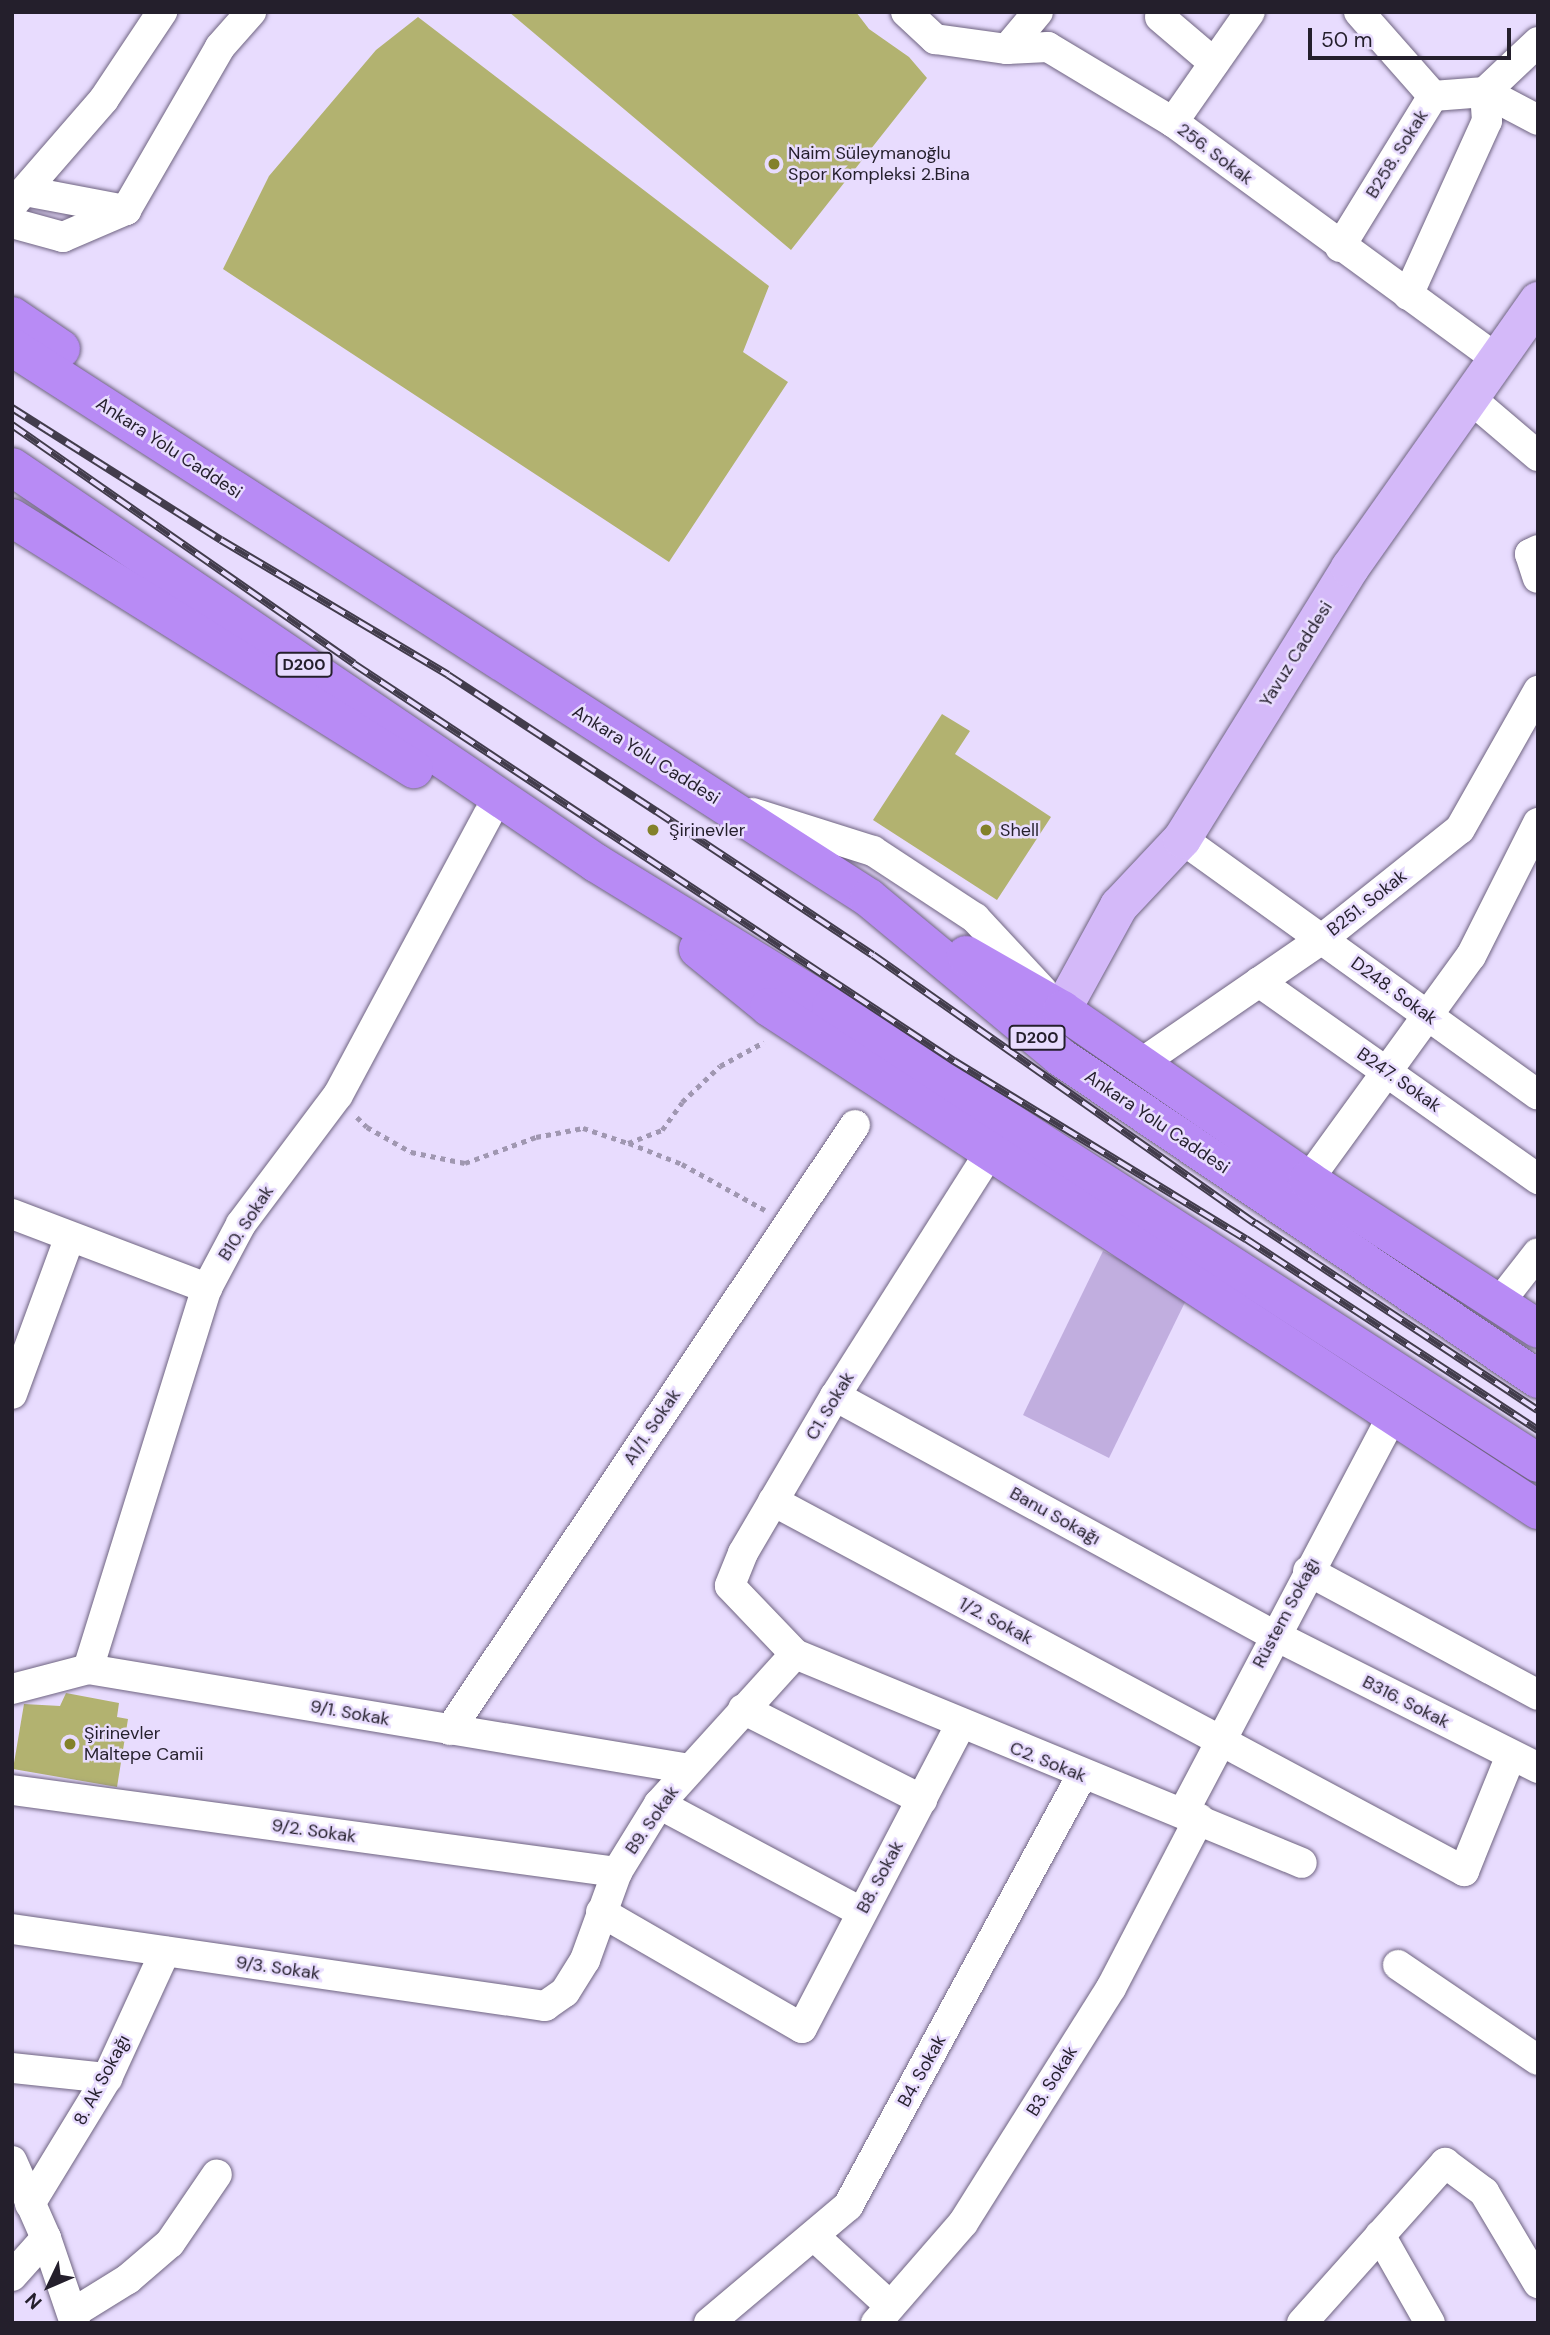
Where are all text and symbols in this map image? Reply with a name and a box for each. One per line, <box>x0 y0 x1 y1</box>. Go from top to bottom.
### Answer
scale bar <box>1312 14 1515 58</box>
text: 50 m <box>1321 26 1372 54</box>
street label: B258. Sokak <box>1361 106 1433 202</box>
street label: 256. Sokak <box>1173 119 1257 189</box>
place label: Naim Süleymanoğlu Spor Kompleksi 2.Bina <box>788 143 970 186</box>
marker: Naim Süleymanoğlu Spor Kompleksi 2.Bina <box>766 156 782 172</box>
street label: Ankara Yolu Caddesi <box>92 393 246 503</box>
street label: Yavuz Caddesi <box>1255 597 1337 711</box>
road number: D200 <box>274 652 334 678</box>
street label: Ankara Yolu Caddesi <box>568 701 724 809</box>
place label: Şirinevler <box>669 819 745 841</box>
place label: Shell <box>1000 819 1039 841</box>
marker: Şirinevler <box>643 820 663 840</box>
marker: Shell <box>978 822 994 838</box>
street label: B251. Sokak <box>1323 865 1411 941</box>
street label: D248. Sokak <box>1347 952 1441 1030</box>
road number: D200 <box>1007 1026 1067 1050</box>
street label: B247. Sokak <box>1353 1043 1445 1117</box>
street label: Ankara Yolu Caddesi <box>1081 1066 1233 1178</box>
street label: B10. Sokak <box>214 1181 278 1265</box>
street label: C1. Sokak <box>801 1368 859 1444</box>
street label: A1/1. Sokak <box>619 1385 685 1469</box>
street label: Banu Sokağı <box>1006 1482 1104 1550</box>
street label: Rüstem Sokağı <box>1248 1554 1324 1672</box>
street label: 1/2. Sokak <box>955 1593 1037 1649</box>
street label: B316. Sokak <box>1359 1671 1453 1733</box>
street label: 9/1. Sokak <box>309 1695 391 1731</box>
place label: Şirinevler Maltepe Camii <box>84 1723 204 1766</box>
marker: Şirinevler Maltepe Camii <box>62 1736 78 1752</box>
street label: C2. Sokak <box>1007 1737 1089 1787</box>
street label: B9. Sokak <box>621 1782 683 1858</box>
street label: 9/2. Sokak <box>270 1814 358 1848</box>
street label: B8. Sokak <box>852 1837 908 1917</box>
street label: 9/3. Sokak <box>235 1951 321 1985</box>
street label: 8. Ak Sokağı <box>69 2031 135 2129</box>
street label: B4. Sokak <box>893 2031 951 2111</box>
street label: B3. Sokak <box>1022 2042 1082 2120</box>
north arrow <box>14 2251 84 2321</box>
text: N <box>20 2287 47 2315</box>

